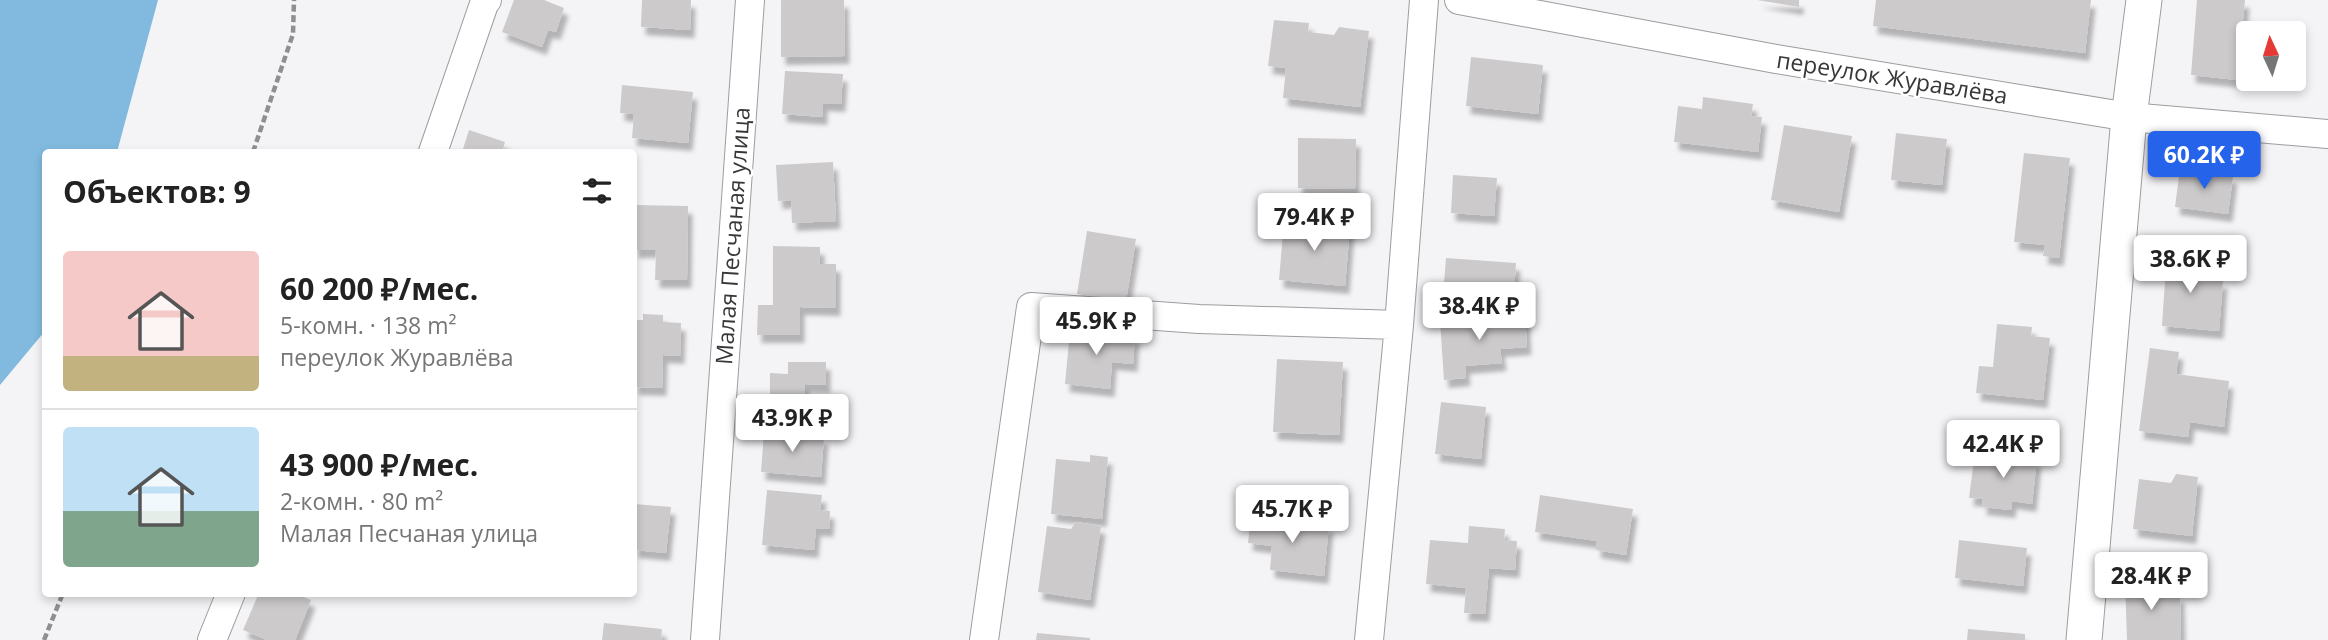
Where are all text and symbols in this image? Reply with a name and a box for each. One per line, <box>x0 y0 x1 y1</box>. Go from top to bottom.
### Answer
north arrow <box>2236 21 2306 91</box>
map controls <box>2236 21 2306 91</box>
street label: переулок Журавлёва <box>1774 43 2010 111</box>
street label: Малая Песчаная улица <box>707 106 757 366</box>
pin: 60.2K ₽ <box>2139 132 2269 191</box>
text: 60.2K ₽ <box>2164 138 2244 170</box>
text: Объектов: 9 <box>63 171 251 212</box>
icon: filters <box>578 172 616 210</box>
pin: 79.4K ₽ <box>1249 194 1379 253</box>
text: 79.4K ₽ <box>1274 200 1354 232</box>
pin: 38.6K ₽ <box>2125 236 2255 295</box>
text: 38.6K ₽ <box>2150 242 2230 274</box>
text: 60 200 ₽/мес. <box>280 268 478 309</box>
icon: home <box>119 279 203 363</box>
pin: 38.4K ₽ <box>1414 282 1544 342</box>
text: 38.4K ₽ <box>1439 289 1519 321</box>
pin: 45.9K ₽ <box>1031 298 1161 357</box>
text: 45.9K ₽ <box>1056 304 1136 336</box>
text: 5-комн. · 138 m² <box>280 309 456 341</box>
text: переулок Журавлёва <box>280 341 514 373</box>
pin: 43.9K ₽ <box>727 394 857 454</box>
text: 43.9K ₽ <box>752 401 832 433</box>
pin: 42.4K ₽ <box>1938 420 2068 480</box>
text: 42.4K ₽ <box>1963 427 2043 459</box>
text: 43 900 ₽/мес. <box>280 444 478 485</box>
icon: home <box>119 455 203 539</box>
text: 2-комн. · 80 m² <box>280 485 443 517</box>
pin: 45.7K ₽ <box>1227 486 1357 545</box>
text: 45.7K ₽ <box>1252 492 1332 524</box>
text: Малая Песчаная улица <box>280 517 538 549</box>
pin: 28.4K ₽ <box>2086 552 2216 612</box>
text: 28.4K ₽ <box>2111 559 2191 591</box>

